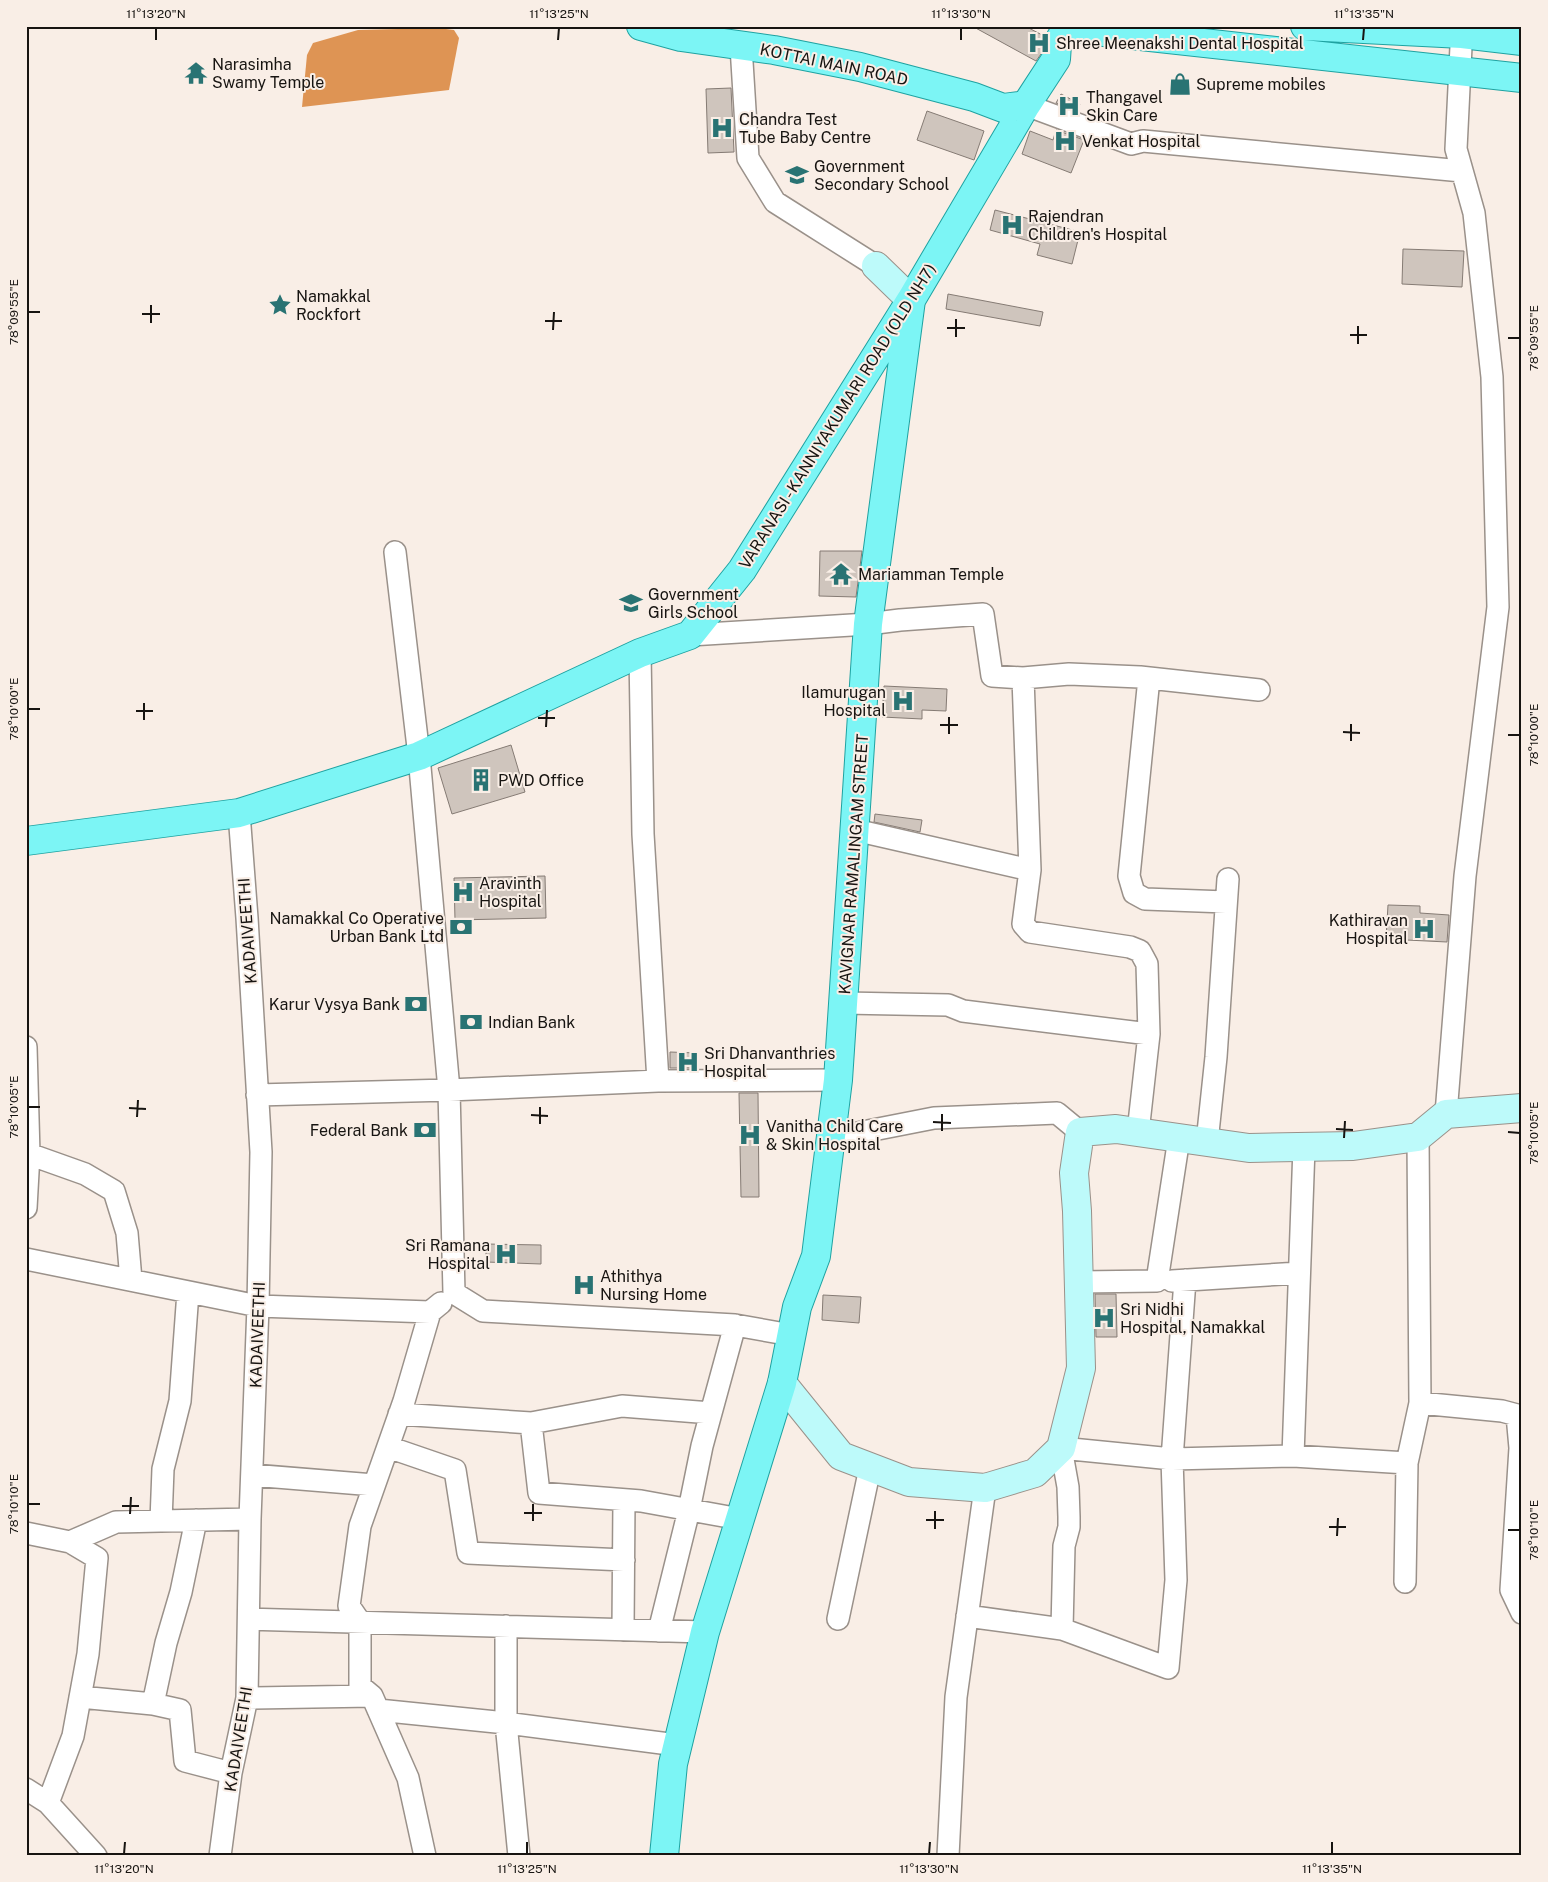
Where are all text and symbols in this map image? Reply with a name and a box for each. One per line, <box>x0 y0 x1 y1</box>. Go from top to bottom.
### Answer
text: 11°13'20"N <box>126 7 186 21</box>
text: 11°13'25"N <box>529 7 589 21</box>
text: 11°13'30"N <box>931 7 991 21</box>
text: 11°13'35"N <box>1334 7 1394 21</box>
hospital icon: Shree Meenakshi Dental Hospital <box>1026 30 1052 56</box>
place label: Shree Meenakshi Dental Hospital <box>1056 34 1304 53</box>
street label: KOTTAI MAIN ROAD <box>758 40 910 89</box>
place label: Narasimha Swamy Temple <box>212 55 324 92</box>
temple icon: Narasimha Swamy Temple <box>183 60 209 86</box>
shop icon: Supreme mobiles <box>1167 71 1193 97</box>
place label: Supreme mobiles <box>1196 75 1326 94</box>
place label: Thangavel Skin Care <box>1086 88 1163 125</box>
hospital icon: Thangavel Skin Care <box>1056 93 1082 119</box>
place label: Chandra Test Tube Baby Centre <box>739 110 871 147</box>
hospital icon: Chandra Test Tube Baby Centre <box>709 115 735 141</box>
hospital icon: Venkat Hospital <box>1052 128 1078 154</box>
place label: Venkat Hospital <box>1082 132 1200 151</box>
place label: Government Secondary School <box>814 157 950 194</box>
school or university icon: Government Secondary School <box>784 162 810 188</box>
place label: Rajendran Children's Hospital <box>1028 207 1167 244</box>
hospital icon: Rajendran Children's Hospital <box>999 212 1025 238</box>
street label: VARANASI - KANNIYAKUMARI ROAD (OLD NH7) <box>735 260 940 572</box>
text: 78°09'55"E <box>7 279 21 345</box>
place label: Namakkal Rockfort <box>296 287 371 324</box>
place icon: Namakkal Rockfort <box>267 292 293 318</box>
text: 78°09'55"E <box>1527 305 1541 371</box>
temple icon: Mariamman Temple <box>828 561 854 587</box>
place label: Mariamman Temple <box>858 565 1004 584</box>
place label: Government Girls School <box>648 585 739 622</box>
school or university icon: Government Girls School <box>618 590 644 616</box>
text: 78°10'00"E <box>7 678 21 740</box>
place label: Ilamurugan Hospital <box>801 683 886 720</box>
hospital icon: Ilamurugan Hospital <box>890 688 916 714</box>
text: 78°10'00"E <box>1527 704 1541 766</box>
street label: KAVIGNAR RAMALINGAM STREET <box>835 733 872 995</box>
building icon: PWD Office <box>468 767 494 793</box>
place label: PWD Office <box>498 771 584 790</box>
place label: Aravinth Hospital <box>479 874 542 911</box>
street label: KADAIVEETHI <box>234 877 261 985</box>
hospital icon: Aravinth Hospital <box>450 879 476 905</box>
place label: Namakkal Co Operative Urban Bank Ltd <box>269 909 444 946</box>
place label: Kathiravan Hospital <box>1329 911 1408 948</box>
bank icon: Namakkal Co Operative Urban Bank Ltd <box>448 914 474 940</box>
hospital icon: Kathiravan Hospital <box>1411 916 1437 942</box>
bank icon: Karur Vysya Bank <box>403 991 429 1017</box>
place label: Karur Vysya Bank <box>269 995 400 1014</box>
bank icon: Indian Bank <box>458 1009 484 1035</box>
place label: Indian Bank <box>488 1013 575 1032</box>
place label: Sri Dhanvanthries Hospital <box>704 1044 835 1081</box>
hospital icon: Sri Dhanvanthries Hospital <box>675 1049 701 1075</box>
text: 78°10'05"E <box>7 1075 21 1139</box>
text: 78°10'05"E <box>1527 1101 1541 1165</box>
bank icon: Federal Bank <box>412 1117 438 1143</box>
place label: Vanitha Child Care & Skin Hospital <box>766 1117 903 1154</box>
place label: Federal Bank <box>310 1121 408 1140</box>
hospital icon: Vanitha Child Care & Skin Hospital <box>737 1122 763 1148</box>
place label: Sri Ramana Hospital <box>405 1236 490 1273</box>
hospital icon: Sri Ramana Hospital <box>493 1241 519 1267</box>
place label: Athithya Nursing Home <box>600 1267 707 1304</box>
hospital icon: Athithya Nursing Home <box>571 1272 597 1298</box>
street label: KADAIVEETHI <box>246 1282 269 1388</box>
place label: Sri Nidhi Hospital, Namakkal <box>1120 1300 1265 1337</box>
hospital icon: Sri Nidhi Hospital, Namakkal <box>1091 1305 1117 1331</box>
text: 78°10'10"E <box>7 1474 21 1534</box>
text: 78°10'10"E <box>1527 1500 1541 1560</box>
street label: KADAIVEETHI <box>221 1685 256 1793</box>
text: 11°13'20"N <box>94 1862 154 1876</box>
text: 11°13'25"N <box>497 1862 557 1876</box>
text: 11°13'30"N <box>899 1862 959 1876</box>
text: 11°13'35"N <box>1302 1862 1362 1876</box>

